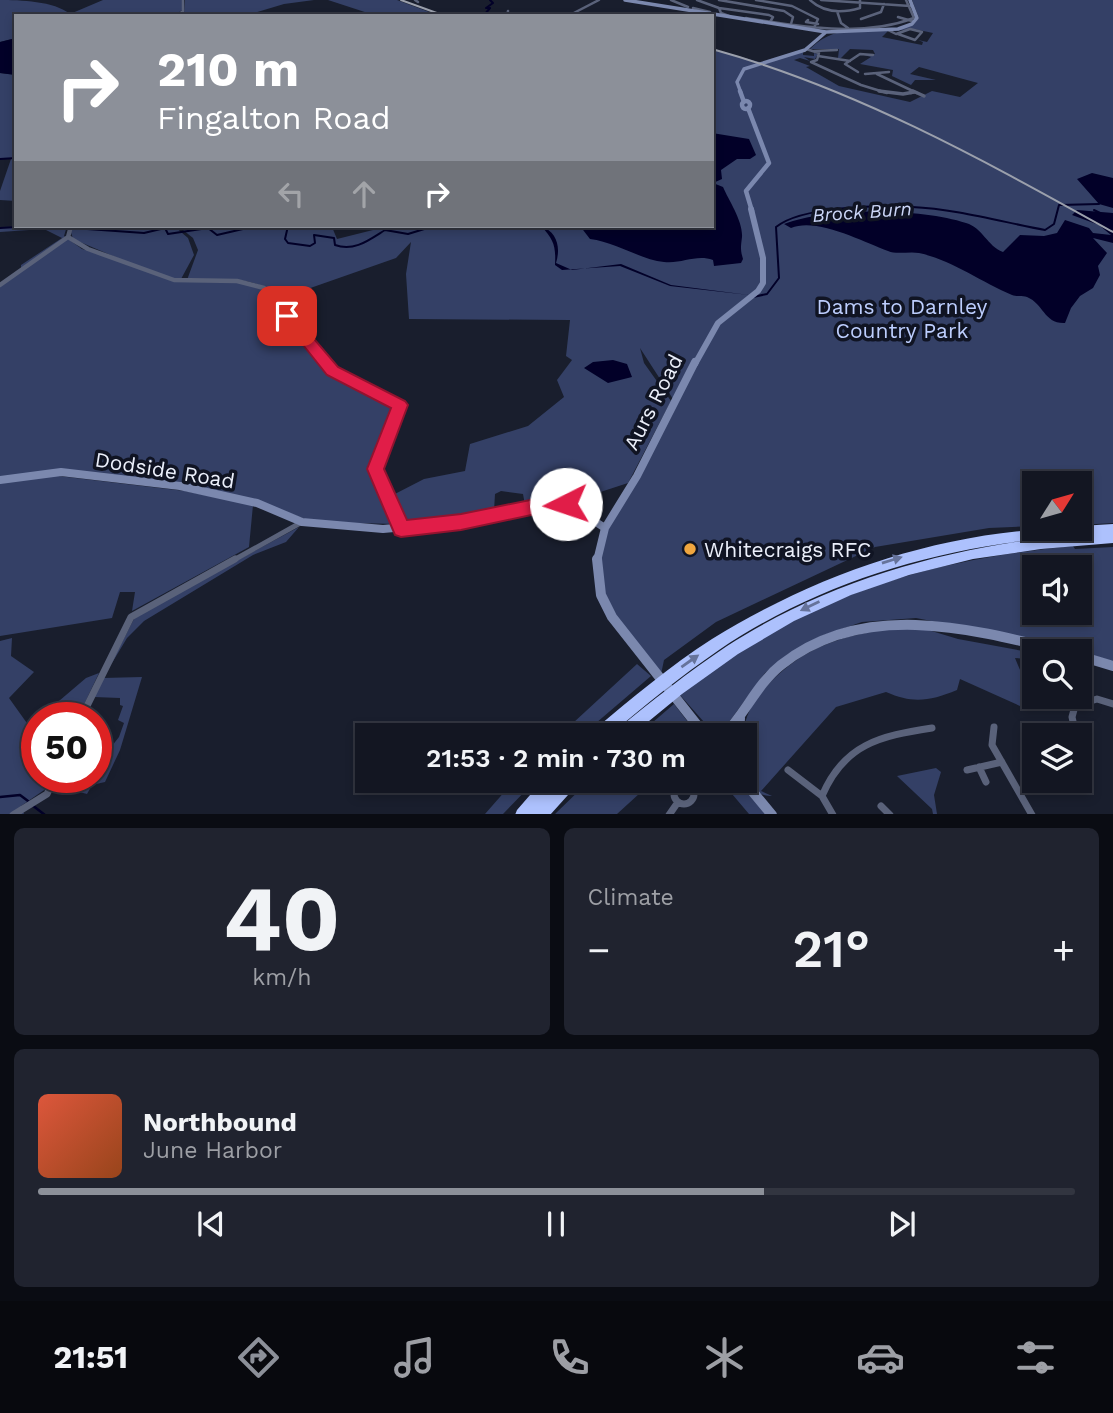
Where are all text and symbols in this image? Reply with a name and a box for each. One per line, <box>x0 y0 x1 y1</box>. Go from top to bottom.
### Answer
text: 210 m <box>157 40 299 98</box>
icon: right <box>42 42 133 133</box>
text: Fingalton Road <box>157 99 391 137</box>
icon: left <box>272 175 310 213</box>
icon: ahead <box>345 175 383 213</box>
icon: right <box>418 175 456 213</box>
water label: Brock Burn <box>812 197 912 227</box>
pin <box>257 286 317 346</box>
park label: Dams to Darnley Country Park <box>817 294 988 343</box>
icon: arrive <box>268 297 306 335</box>
street label: Aurs Road <box>618 350 688 454</box>
street label: Dodside Road <box>93 447 237 493</box>
position arrow <box>529 467 603 541</box>
north arrow <box>1022 471 1092 541</box>
map controls <box>1022 471 1092 793</box>
place label: Whitecraigs RFC <box>704 537 872 562</box>
marker: Whitecraigs RFC <box>682 541 698 557</box>
one-way arrow <box>882 555 903 565</box>
button: sound <box>1022 555 1092 625</box>
one-way arrow <box>800 600 820 611</box>
button: search <box>1022 639 1092 709</box>
one-way arrow <box>681 654 699 668</box>
speed limit sign: 50 <box>21 702 112 793</box>
button: layers <box>1022 723 1092 793</box>
text: 21:53 · 2 min · 730 m <box>426 743 686 773</box>
text: 40 <box>223 865 340 972</box>
text: Climate <box>588 884 674 911</box>
text: 21° <box>793 919 870 980</box>
text: − <box>588 928 610 972</box>
text: + <box>1052 928 1075 972</box>
text: km/h <box>252 964 311 991</box>
text: Northbound <box>143 1107 297 1137</box>
text: June Harbor <box>143 1137 282 1164</box>
icon: previous <box>192 1205 230 1243</box>
icon: pause <box>537 1205 575 1243</box>
icon: next <box>883 1205 921 1243</box>
icon: directions <box>234 1333 283 1382</box>
icon: music <box>390 1333 439 1382</box>
icon: phone <box>545 1333 594 1382</box>
icon: climate <box>700 1333 749 1382</box>
icon: car <box>856 1333 905 1382</box>
icon: filters <box>1011 1333 1060 1382</box>
text: 21:51 <box>53 1338 128 1376</box>

